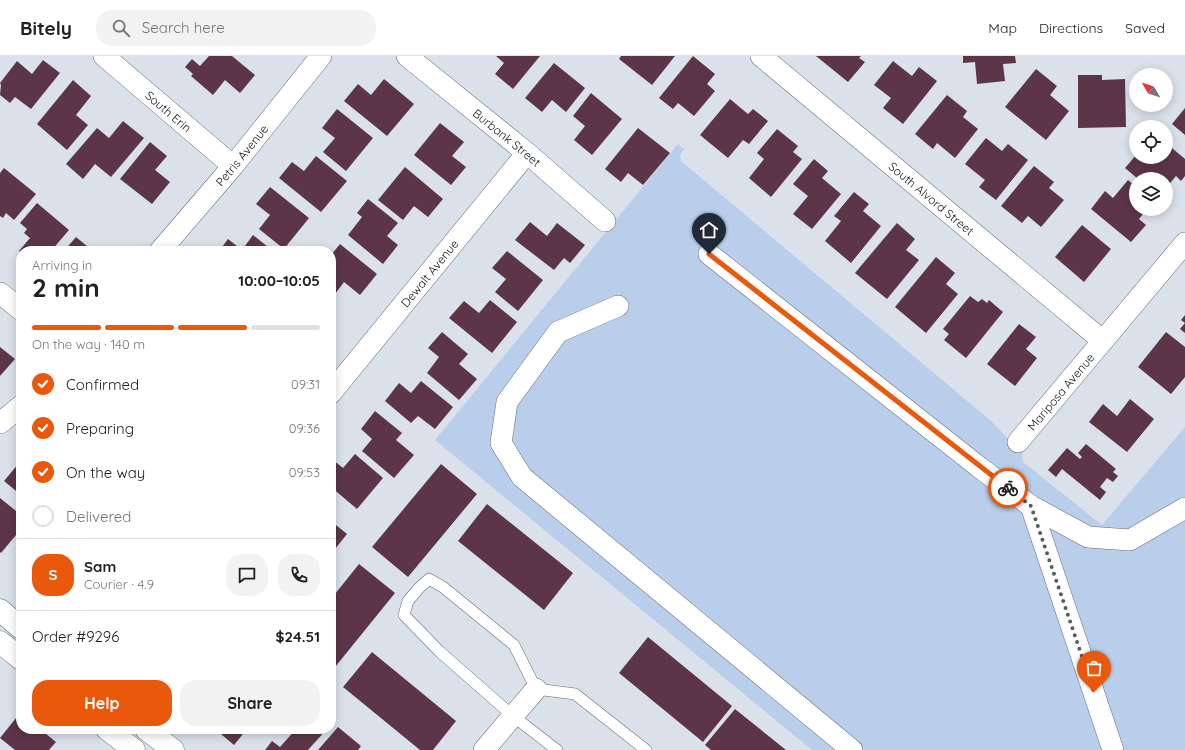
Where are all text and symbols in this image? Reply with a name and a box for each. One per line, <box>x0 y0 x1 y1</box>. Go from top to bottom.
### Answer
search box <box>96 10 376 46</box>
text: Bitely <box>20 16 72 40</box>
icon: search <box>110 17 132 39</box>
text: Search here <box>142 18 225 37</box>
text: Map <box>988 19 1017 37</box>
text: Directions <box>1039 19 1103 37</box>
text: Saved <box>1125 19 1165 37</box>
north arrow <box>1129 68 1173 112</box>
map controls <box>1129 68 1173 216</box>
street label: South Erin <box>143 87 195 135</box>
street label: Burbank Street <box>470 105 544 169</box>
button: locate <box>1129 120 1173 164</box>
street label: Petris Avenue <box>212 121 271 189</box>
street label: South Alvord Street <box>886 158 977 238</box>
button: layers <box>1129 172 1173 216</box>
pin <box>692 213 726 254</box>
icon: home <box>698 219 720 241</box>
street label: Dewalt Avenue <box>397 236 461 310</box>
text: Arriving in <box>32 257 92 273</box>
text: 2 min <box>32 271 100 304</box>
text: 10:00–10:05 <box>238 271 320 290</box>
text: On the way · 140 m <box>32 336 145 352</box>
street label: Mariposa Avenue <box>1024 350 1097 433</box>
icon: check <box>32 373 54 395</box>
text: Confirmed <box>66 375 139 394</box>
text: 09:31 <box>291 376 320 392</box>
icon: check <box>32 417 54 439</box>
text: Preparing <box>66 419 134 438</box>
text: 09:36 <box>289 420 320 436</box>
icon: check <box>32 461 54 483</box>
text: On the way <box>66 463 145 482</box>
text: 09:53 <box>289 464 320 480</box>
courier <box>988 468 1028 508</box>
icon: bike <box>997 477 1019 499</box>
text: Delivered <box>66 507 131 526</box>
button: chat <box>226 554 268 596</box>
button: phone <box>278 554 320 596</box>
text: Sam <box>84 557 116 576</box>
text: S <box>49 565 57 584</box>
text: Courier · 4.9 <box>84 576 154 592</box>
text: Order #9296 <box>32 627 119 646</box>
text: $24.51 <box>275 627 320 646</box>
pin <box>1077 651 1111 692</box>
icon: bag <box>1083 657 1105 679</box>
button: Help <box>32 680 172 726</box>
button: Share <box>180 680 320 726</box>

